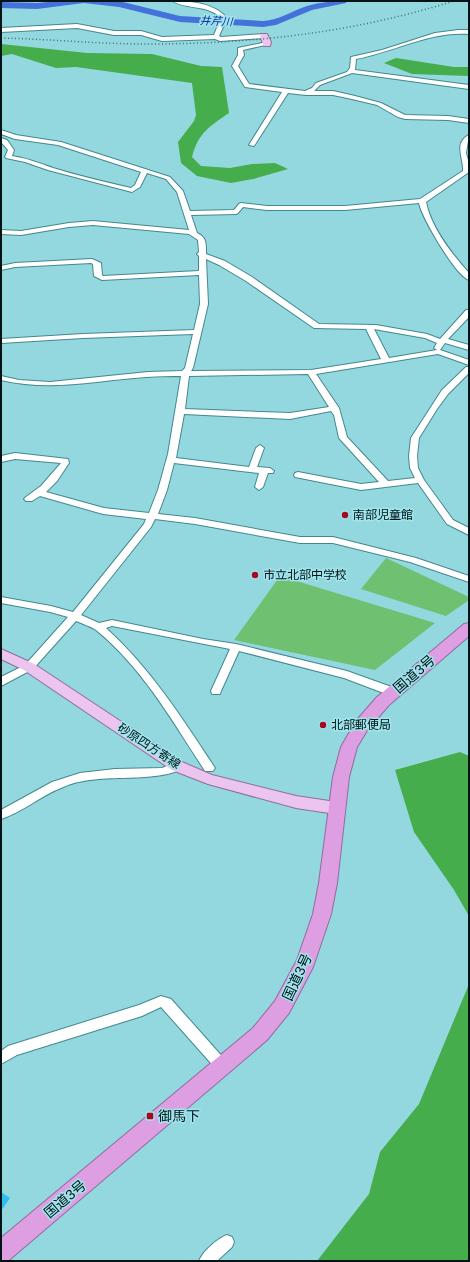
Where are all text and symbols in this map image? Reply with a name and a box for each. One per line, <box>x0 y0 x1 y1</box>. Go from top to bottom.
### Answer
water label: 井芹川 <box>199 14 234 28</box>
place label: 南部児童館 <box>353 508 413 522</box>
marker: 南部児童館 <box>340 510 350 520</box>
place label: 市立北部中学校 <box>263 568 347 582</box>
marker: 市立北部中学校 <box>250 570 260 580</box>
street label: 国道3号 <box>390 652 438 696</box>
place label: 北部郵便局 <box>331 718 391 732</box>
marker: 北部郵便局 <box>318 720 328 730</box>
street label: 砂原四方寄線 <box>115 721 183 771</box>
street label: 国道3号 <box>279 951 315 1003</box>
place label: 御馬下 <box>158 1108 200 1124</box>
marker: 御馬下 <box>145 1111 155 1121</box>
street label: 国道3号 <box>41 1177 89 1221</box>

